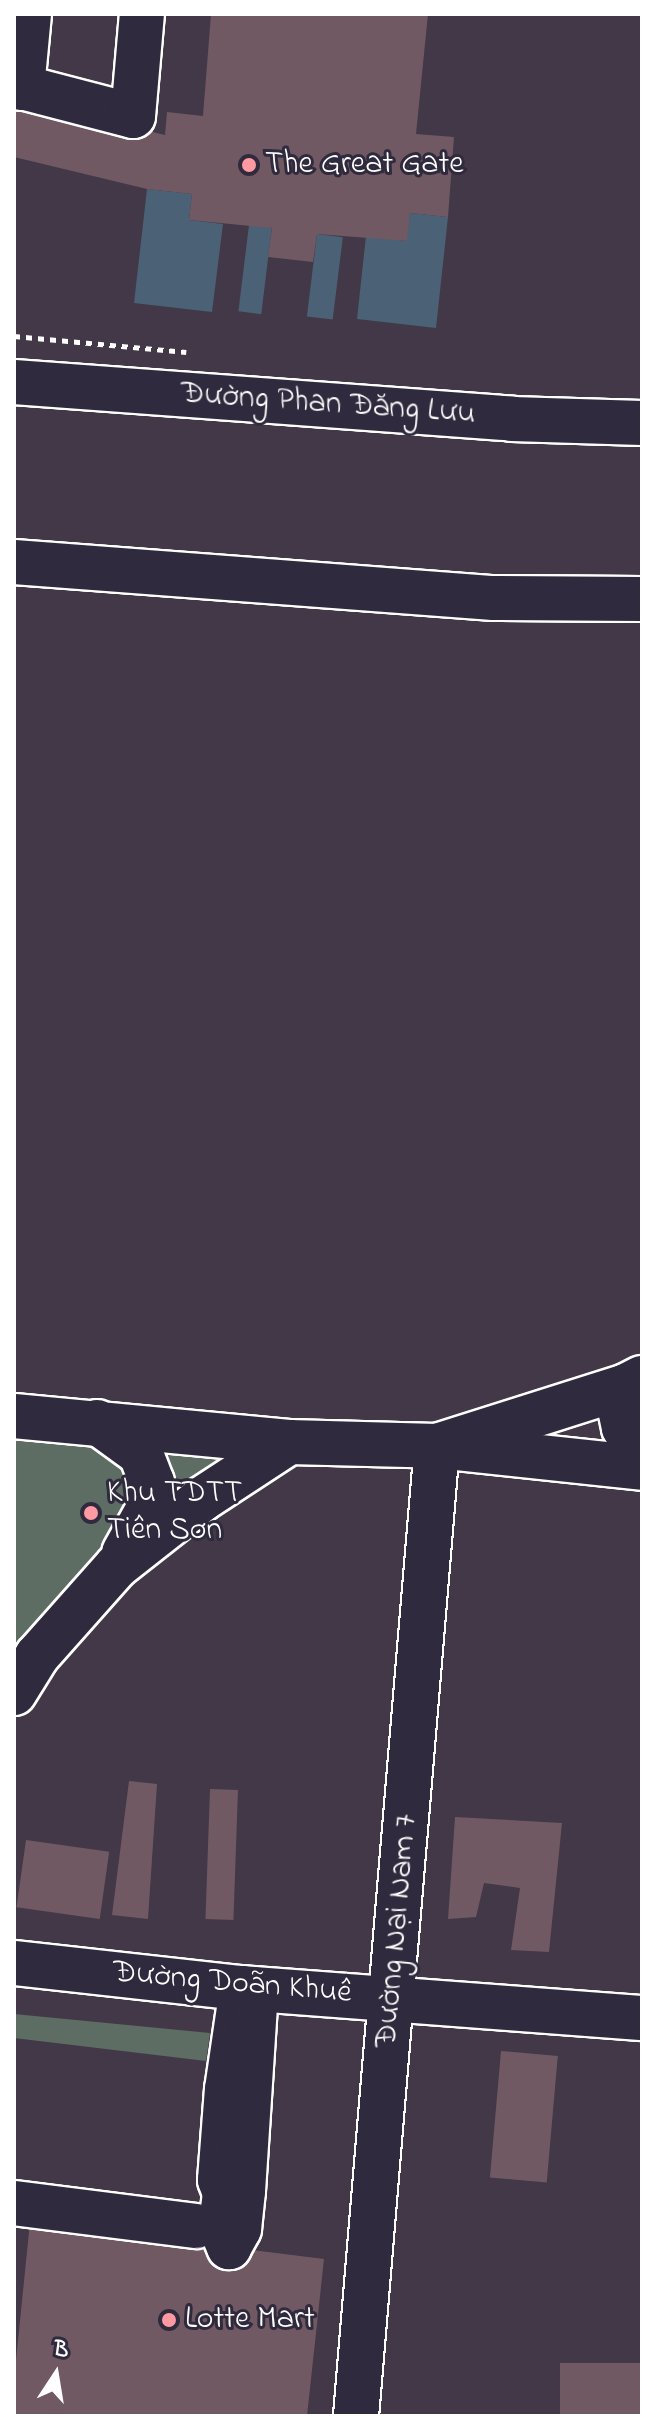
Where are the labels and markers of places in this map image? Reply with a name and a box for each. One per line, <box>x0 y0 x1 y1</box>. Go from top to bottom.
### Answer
place label: The Great Gate <box>265 146 464 184</box>
marker: The Great Gate <box>240 156 258 174</box>
place label: Khu TDTT Tiên Sơn <box>107 1476 242 1551</box>
marker: Khu TDTT Tiên Sơn <box>82 1504 100 1522</box>
place label: Lotte Mart <box>185 2301 315 2339</box>
marker: Lotte Mart <box>160 2311 178 2329</box>

